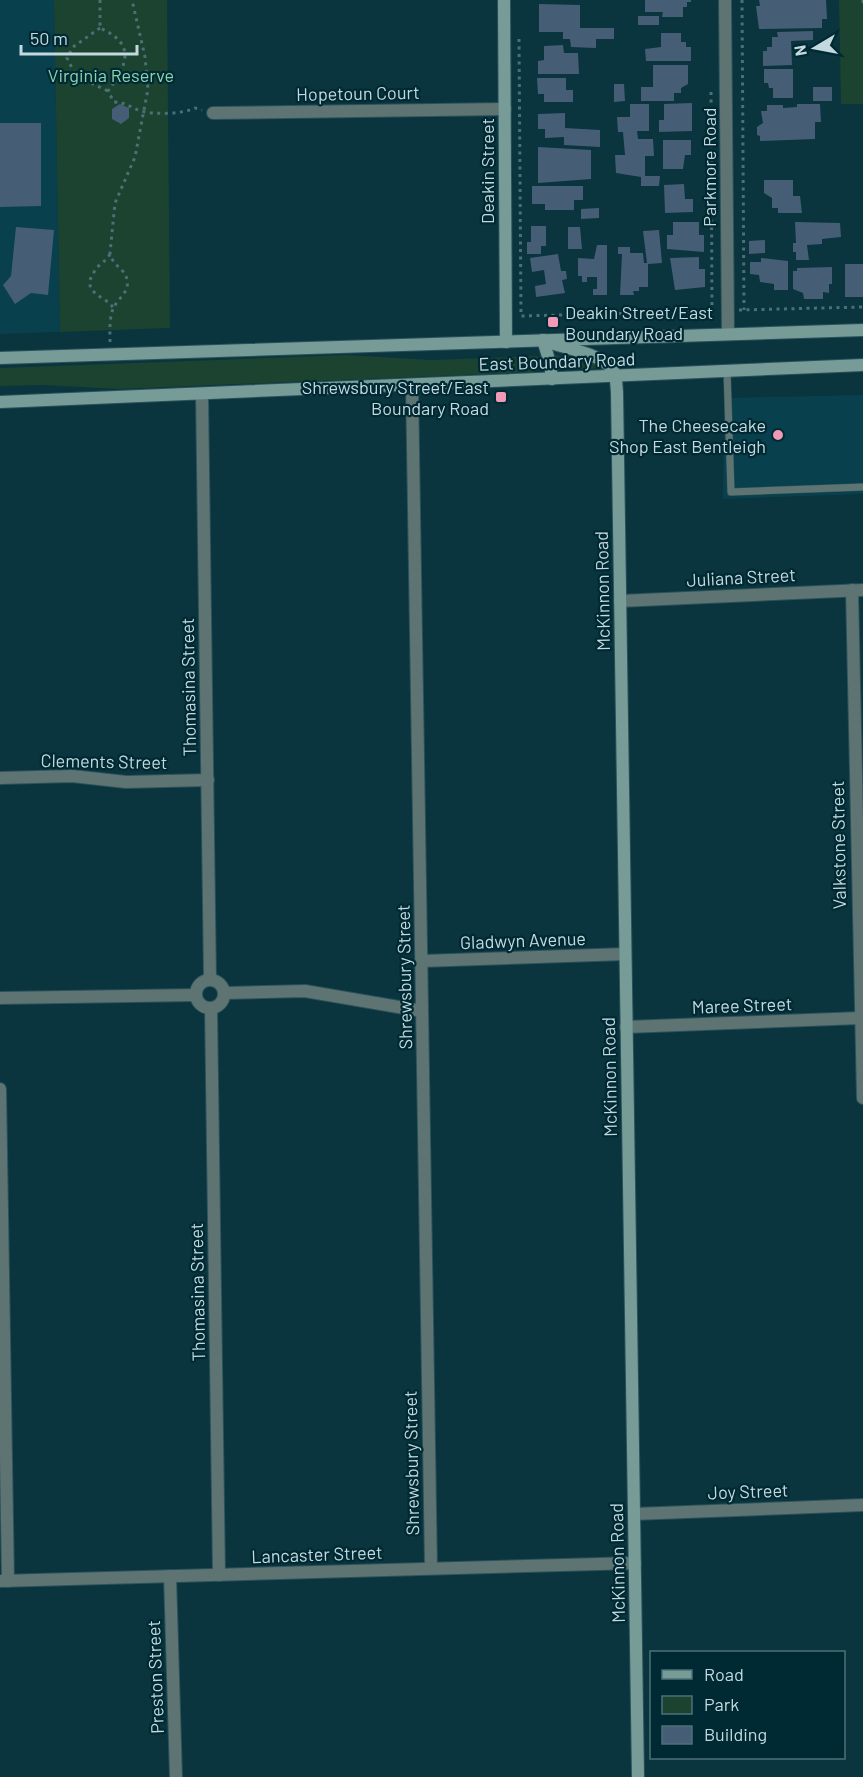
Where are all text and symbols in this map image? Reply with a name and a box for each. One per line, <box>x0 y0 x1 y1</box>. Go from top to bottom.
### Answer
scale bar <box>21 18 136 56</box>
north arrow <box>785 18 845 78</box>
text: 50 m <box>30 27 68 49</box>
text: N <box>789 44 810 58</box>
park label: Virginia Reserve <box>48 64 174 86</box>
street label: Hopetoun Court <box>296 81 420 105</box>
street label: Parkmore Road <box>698 107 720 227</box>
street label: Deakin Street <box>476 118 498 224</box>
place label: Deakin Street/East Boundary Road <box>565 301 713 344</box>
marker: Deakin Street/East Boundary Road <box>546 315 560 329</box>
street label: East Boundary Road <box>478 347 636 375</box>
place label: Shrewsbury Street/East Boundary Road <box>302 376 489 419</box>
marker: Shrewsbury Street/East Boundary Road <box>494 390 508 404</box>
place label: The Cheesecake Shop East Bentleigh <box>609 414 766 457</box>
marker: The Cheesecake Shop East Bentleigh <box>771 428 785 442</box>
street label: McKinnon Road <box>590 531 614 651</box>
street label: Juliana Street <box>686 563 796 591</box>
street label: Thomasina Street <box>176 618 200 756</box>
street label: Clements Street <box>40 749 168 773</box>
street label: Valkstone Street <box>826 780 850 910</box>
street label: Shrewsbury Street <box>392 904 416 1050</box>
street label: Gladwyn Avenue <box>460 927 586 953</box>
street label: Maree Street <box>691 992 793 1018</box>
street label: McKinnon Road <box>597 1017 621 1137</box>
street label: Thomasina Street <box>185 1223 209 1361</box>
street label: Shrewsbury Street <box>399 1390 423 1536</box>
street label: Joy Street <box>707 1479 789 1503</box>
street label: McKinnon Road <box>605 1503 629 1623</box>
street label: Lancaster Street <box>251 1541 383 1567</box>
street label: Preston Street <box>142 1620 168 1734</box>
legend <box>650 1651 845 1759</box>
text: Road <box>704 1663 744 1685</box>
text: Park <box>704 1693 739 1715</box>
text: Building <box>704 1723 767 1745</box>

